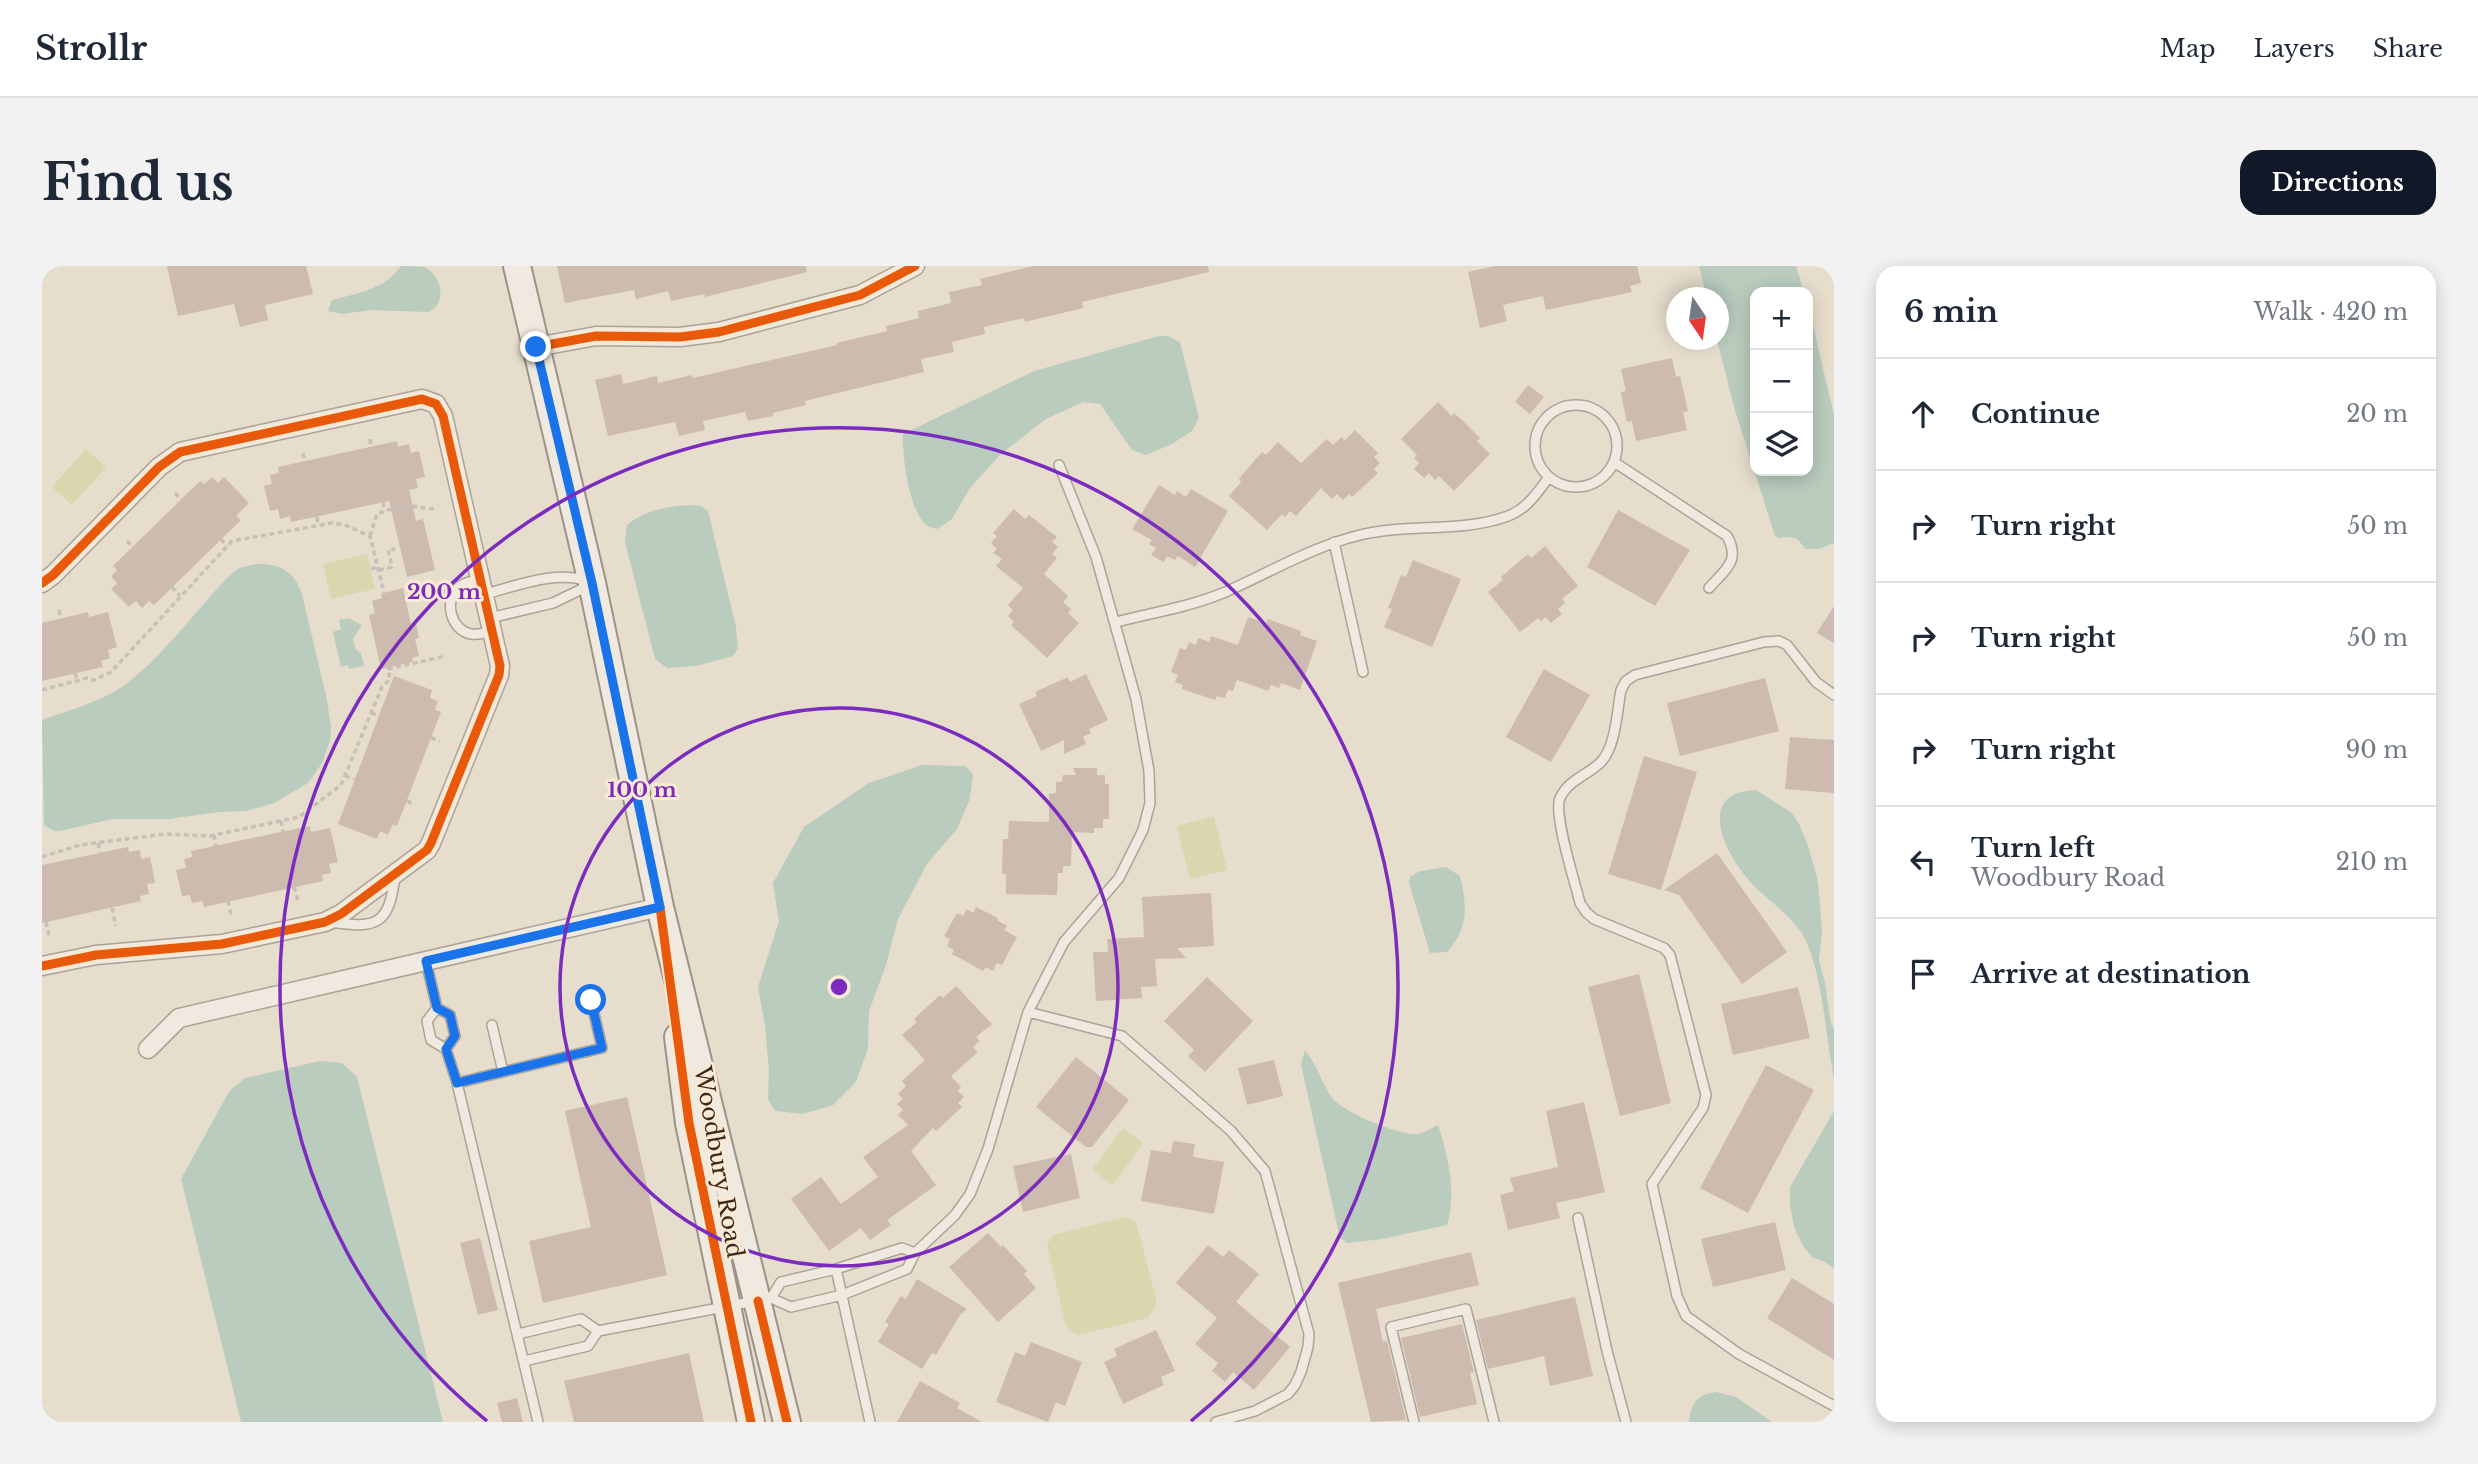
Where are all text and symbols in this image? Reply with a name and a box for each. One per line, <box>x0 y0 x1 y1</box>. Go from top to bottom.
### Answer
text: Strollr <box>35 28 147 69</box>
text: Map <box>2160 34 2216 63</box>
text: Layers <box>2254 34 2335 63</box>
text: Share <box>2373 34 2443 63</box>
button: Directions <box>2240 150 2436 215</box>
text: Find us <box>42 152 234 213</box>
north arrow <box>1666 287 1729 350</box>
map controls <box>1750 287 1813 476</box>
button: + <box>1750 287 1813 350</box>
text: 6 min <box>1904 293 1998 330</box>
text: Walk · 420 m <box>2254 298 2408 326</box>
route end <box>520 331 551 362</box>
button: − <box>1750 350 1813 413</box>
icon: ahead <box>1904 395 1942 433</box>
text: Continue <box>1971 398 2100 430</box>
text: 20 m <box>2346 400 2408 428</box>
button: layers <box>1750 413 1813 476</box>
icon: right <box>1904 507 1942 545</box>
text: Turn right <box>1971 510 2116 542</box>
text: 50 m <box>2347 512 2408 540</box>
text: 200 m <box>407 579 481 605</box>
icon: right <box>1904 619 1942 657</box>
text: Turn right <box>1971 622 2116 654</box>
text: 50 m <box>2347 624 2408 652</box>
icon: right <box>1904 731 1942 769</box>
text: Turn right <box>1971 734 2116 766</box>
text: 90 m <box>2346 736 2408 764</box>
text: 100 m <box>607 777 677 803</box>
text: Turn left <box>1971 832 2095 864</box>
icon: left <box>1904 843 1942 881</box>
text: 210 m <box>2336 848 2408 876</box>
text: Woodbury Road <box>1971 864 2165 892</box>
icon: arrive <box>1904 955 1942 993</box>
text: Arrive at destination <box>1971 958 2251 990</box>
centre of rings <box>827 975 851 999</box>
route start <box>575 984 606 1015</box>
street label: Woodbury Road <box>688 1063 750 1260</box>

